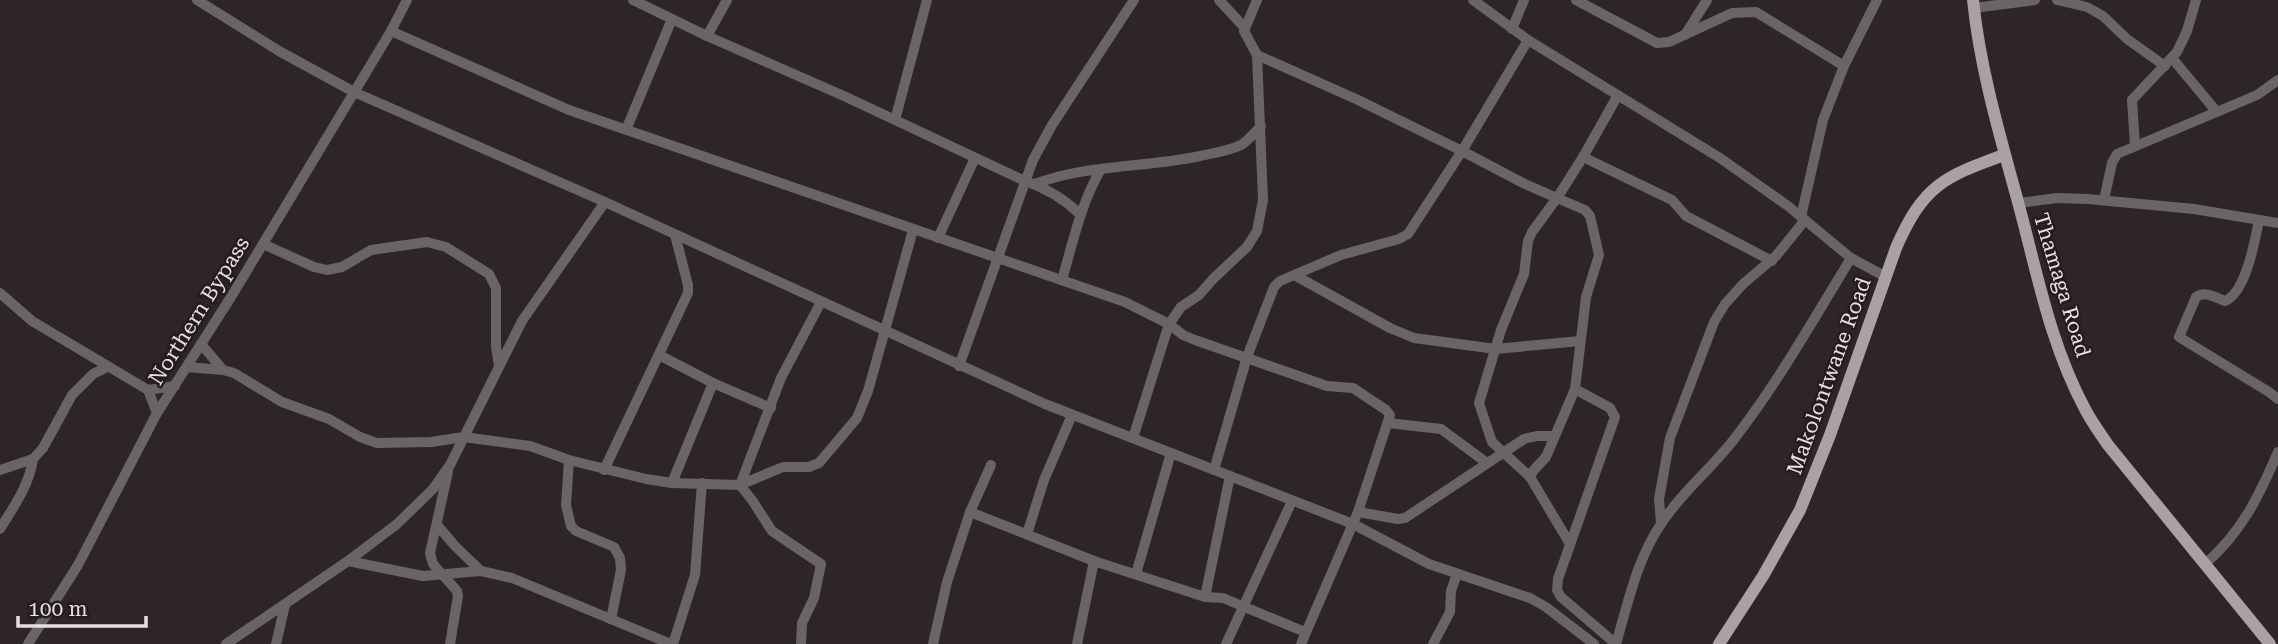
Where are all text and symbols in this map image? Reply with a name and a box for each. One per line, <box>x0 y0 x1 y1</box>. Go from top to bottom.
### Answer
street label: Thamaga Road <box>2029 210 2095 360</box>
street label: Northern Bypass <box>144 232 254 390</box>
street label: Makolontwane Road <box>1782 274 1876 478</box>
scale bar <box>18 584 145 628</box>
text: 100 m <box>28 597 88 621</box>

